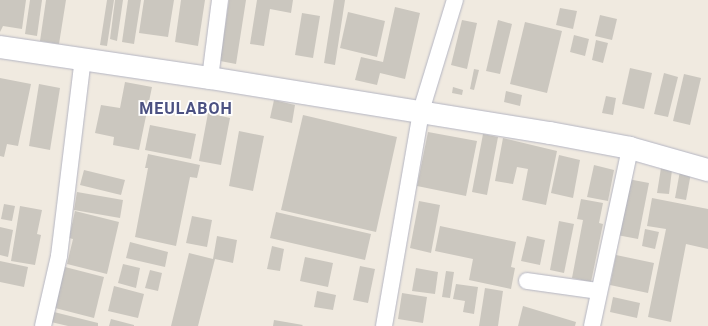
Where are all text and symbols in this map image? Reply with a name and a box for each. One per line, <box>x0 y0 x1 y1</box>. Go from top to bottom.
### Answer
district label: MEULABOH <box>139 99 233 119</box>

